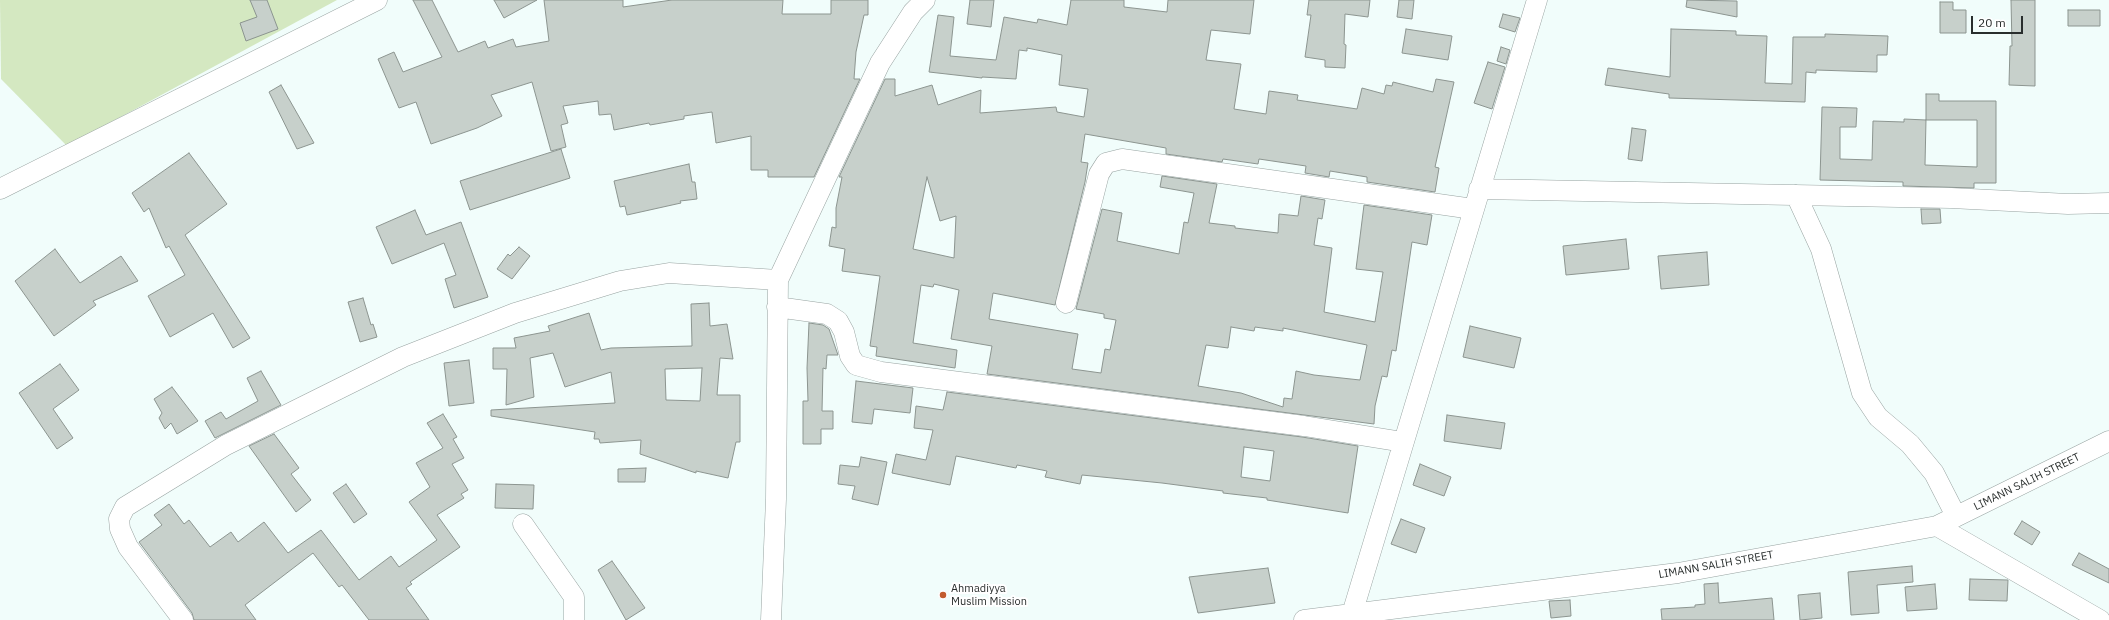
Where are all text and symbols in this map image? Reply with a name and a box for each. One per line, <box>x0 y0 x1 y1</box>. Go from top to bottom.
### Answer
scale bar <box>1973 8 2025 34</box>
text: 20 m <box>1978 15 2006 30</box>
street label: LIMANN SALIH STREET <box>1972 451 2082 513</box>
street label: LIMANN SALIH STREET <box>1658 548 1774 582</box>
place label: Ahmadiyya Muslim Mission <box>951 582 1027 608</box>
marker: Ahmadiyya Muslim Mission <box>938 590 948 600</box>

